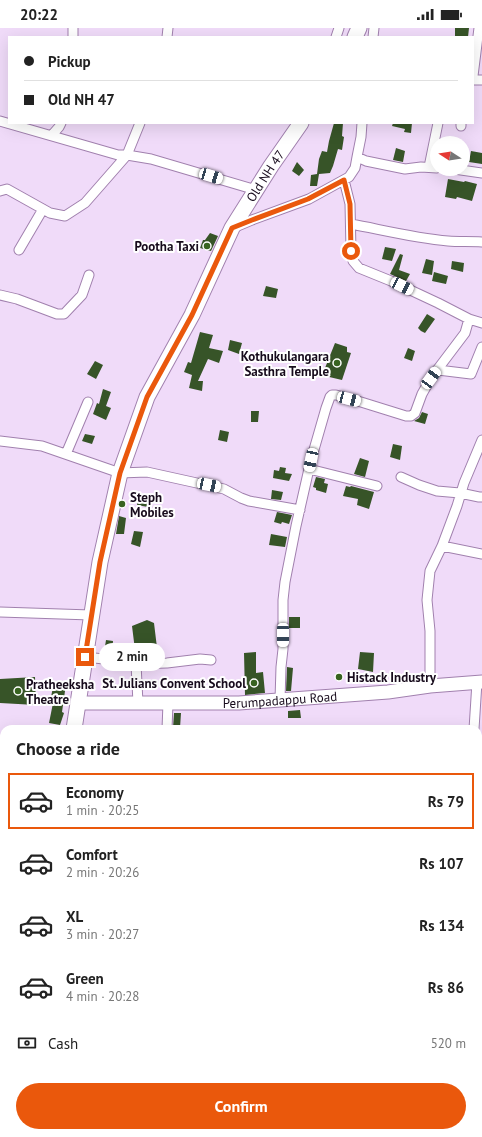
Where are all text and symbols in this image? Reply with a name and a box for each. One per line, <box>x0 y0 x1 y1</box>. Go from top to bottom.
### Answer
text: 20:22 <box>20 5 58 24</box>
text: Pickup <box>48 52 91 71</box>
text: Old NH 47 <box>48 90 115 109</box>
north arrow <box>430 136 470 176</box>
map controls <box>430 136 470 176</box>
street label: Old NH 47 <box>243 147 289 205</box>
car <box>198 167 224 185</box>
place label: Pootha Taxi <box>134 238 199 255</box>
marker: Pootha Taxi <box>202 241 212 251</box>
route start <box>342 242 360 260</box>
car <box>389 275 415 297</box>
place label: Kothukulangara Sasthra Temple <box>241 348 329 380</box>
marker: Kothukulangara Sasthra Temple <box>332 358 342 368</box>
car <box>419 365 443 391</box>
car <box>336 390 362 408</box>
car <box>303 447 319 473</box>
car <box>196 477 222 493</box>
place label: Steph Mobiles <box>130 489 174 521</box>
marker: Steph Mobiles <box>117 499 127 509</box>
car <box>277 623 289 647</box>
callout: 2 min <box>99 643 165 671</box>
route end <box>76 648 94 666</box>
text: 2 min <box>116 648 148 665</box>
place label: Histack Industry <box>347 669 437 686</box>
marker: Histack Industry <box>334 672 344 682</box>
place label: St. Julians Convent School <box>102 675 246 692</box>
place label: Pratheeksha Theatre <box>26 676 94 708</box>
marker: St. Julians Convent School <box>249 678 259 688</box>
marker: Pratheeksha Theatre <box>13 686 23 696</box>
street label: Perumpadappu Road <box>223 688 338 712</box>
text: Choose a ride <box>16 737 120 760</box>
icon: car <box>18 783 54 819</box>
text: Economy <box>66 783 124 802</box>
text: Rs 79 <box>428 792 464 811</box>
text: 1 min · 20:25 <box>66 802 139 819</box>
icon: car <box>18 845 54 881</box>
text: Comfort <box>66 845 118 864</box>
text: Rs 107 <box>419 854 464 873</box>
text: 2 min · 20:26 <box>66 864 139 881</box>
icon: car <box>18 907 54 943</box>
text: XL <box>66 907 83 926</box>
text: Rs 134 <box>419 916 464 935</box>
text: 3 min · 20:27 <box>66 926 139 943</box>
icon: car <box>18 969 54 1005</box>
text: Green <box>66 969 104 988</box>
text: Rs 86 <box>428 978 464 997</box>
text: 4 min · 20:28 <box>66 988 139 1005</box>
icon: cash <box>16 1032 38 1054</box>
text: Cash <box>48 1034 78 1053</box>
text: 520 m <box>431 1035 466 1052</box>
button: Confirm <box>16 1083 466 1129</box>

